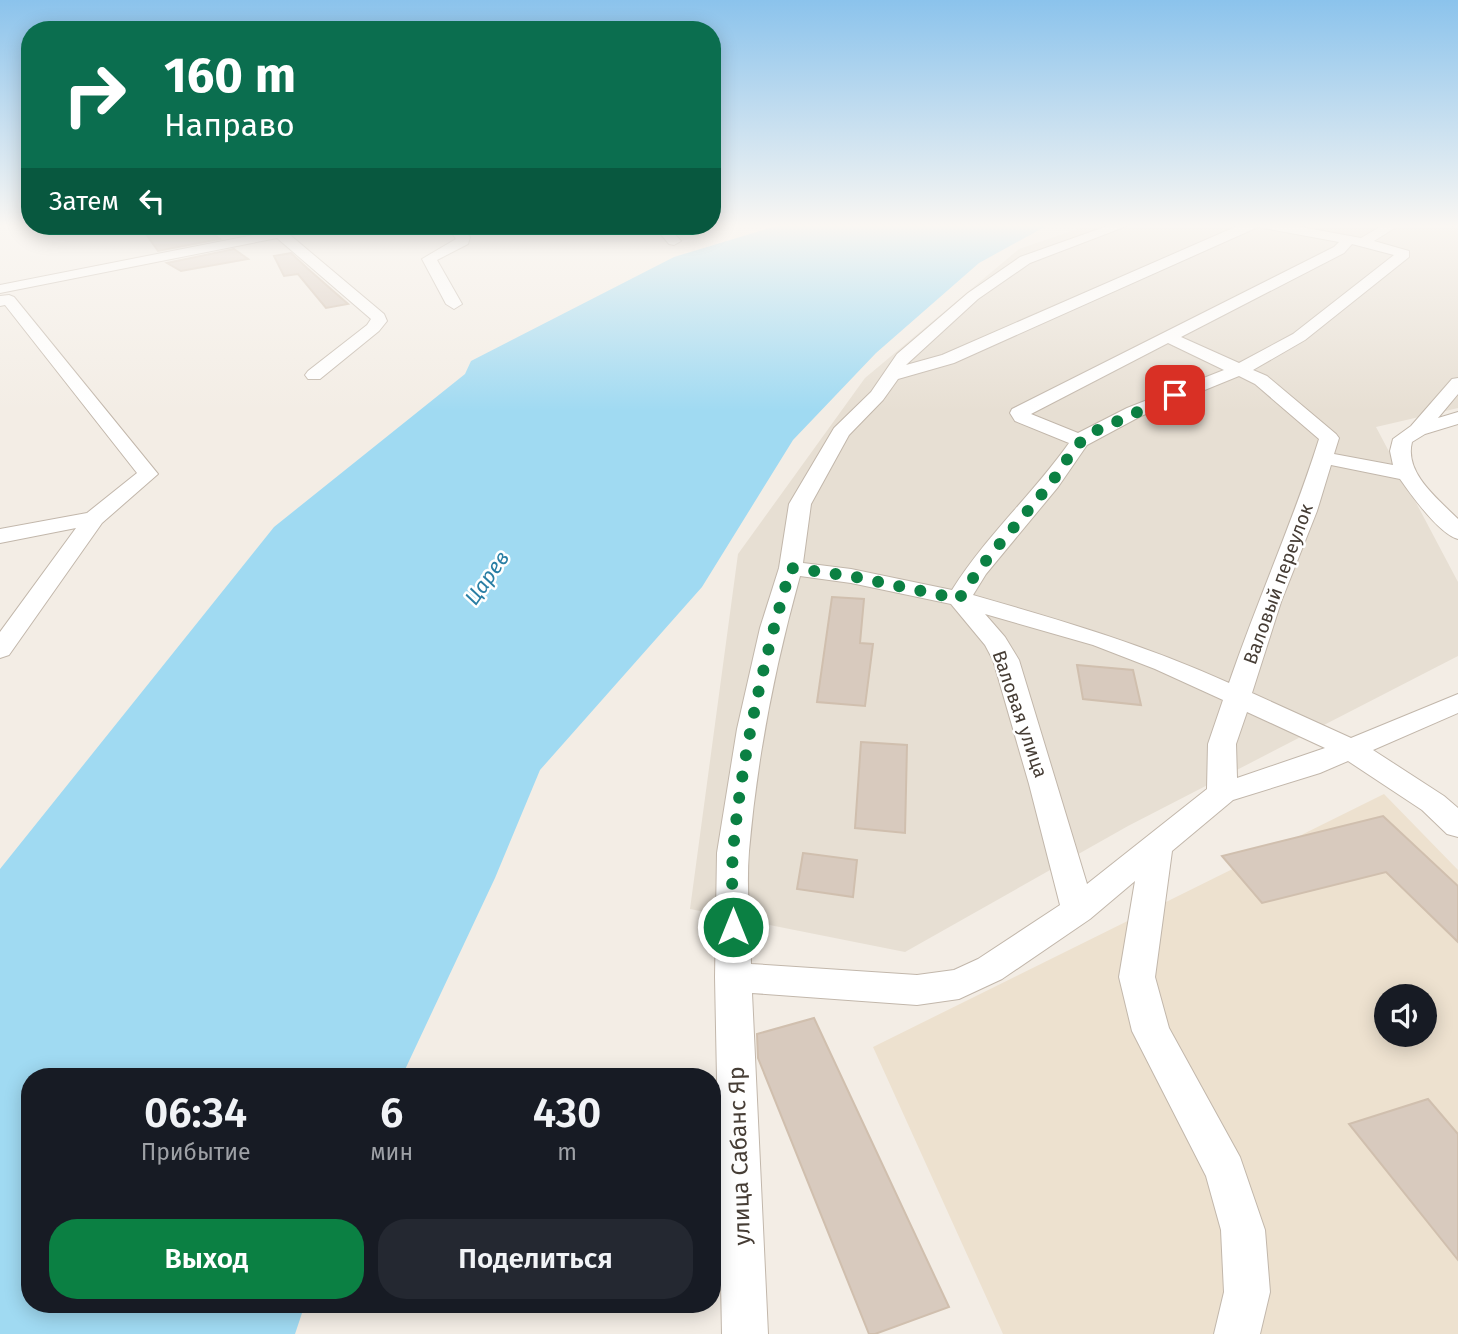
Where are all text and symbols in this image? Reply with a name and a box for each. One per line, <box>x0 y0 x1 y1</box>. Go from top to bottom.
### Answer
text: 160 m <box>164 46 296 105</box>
icon: right <box>49 49 140 140</box>
text: Направо <box>164 106 295 144</box>
icon: left <box>133 182 171 220</box>
text: Затем <box>49 186 119 217</box>
pin <box>1145 365 1205 425</box>
icon: arrive <box>1156 376 1194 414</box>
street label: Валовый переулок <box>1238 500 1318 667</box>
water label: Царев <box>459 546 515 610</box>
street label: Валовая улица <box>987 647 1053 781</box>
position arrow <box>696 890 770 964</box>
map controls <box>1374 984 1437 1047</box>
button: sound <box>1374 984 1437 1047</box>
street label: улица Сабанс Яр <box>722 1066 756 1246</box>
text: 06:34 <box>144 1088 247 1138</box>
text: 6 <box>380 1088 403 1138</box>
text: 430 <box>533 1088 601 1138</box>
text: Прибытие <box>141 1138 251 1166</box>
text: мин <box>370 1138 413 1166</box>
text: m <box>557 1138 577 1166</box>
button: Выход <box>49 1219 364 1299</box>
button: Поделиться <box>378 1219 693 1299</box>

